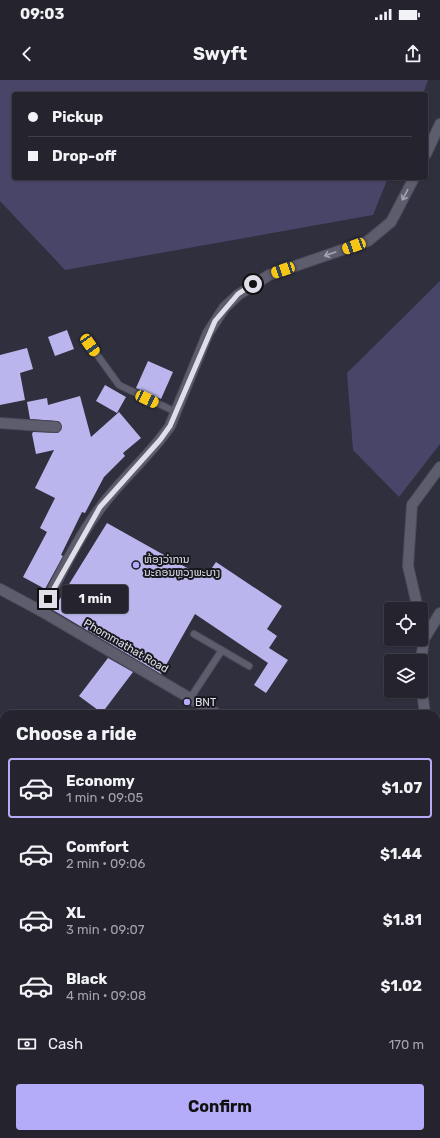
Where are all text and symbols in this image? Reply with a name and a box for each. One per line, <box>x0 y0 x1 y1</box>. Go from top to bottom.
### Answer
text: 09:03 <box>20 5 64 23</box>
icon: back <box>16 43 38 65</box>
text: Swyft <box>193 43 247 65</box>
icon: share <box>402 43 424 65</box>
text: Pickup <box>52 108 103 126</box>
text: Drop-off <box>52 147 116 165</box>
one-way arrow <box>401 189 408 201</box>
car <box>341 236 367 256</box>
one-way arrow <box>324 251 337 258</box>
car <box>270 260 296 280</box>
route start <box>244 275 262 293</box>
car <box>78 332 102 358</box>
car <box>134 388 160 410</box>
place label: ຫ້ອງວ່າການ ນະຄອນຫຼວງພະບາງ <box>144 553 220 579</box>
marker: ຫ້ອງວ່າການ ນະຄອນຫຼວງພະບາງ <box>131 560 141 570</box>
callout: 1 min <box>62 585 128 613</box>
route end <box>39 590 57 608</box>
text: 1 min <box>78 591 112 606</box>
map controls <box>384 602 428 698</box>
button: locate <box>384 602 428 646</box>
street label: Phommathat Road <box>81 616 171 676</box>
button: layers <box>384 654 428 698</box>
place label: BNT <box>195 696 217 709</box>
marker: BNT <box>182 697 192 707</box>
text: Choose a ride <box>16 723 137 745</box>
icon: car <box>18 770 54 806</box>
text: Economy <box>66 772 135 790</box>
text: $1.07 <box>382 779 422 797</box>
text: 1 min · 09:05 <box>66 790 143 805</box>
icon: car <box>18 836 54 872</box>
text: Comfort <box>66 838 129 856</box>
text: $1.44 <box>380 845 422 863</box>
text: 2 min · 09:06 <box>66 856 145 871</box>
icon: car <box>18 902 54 938</box>
text: XL <box>66 904 85 922</box>
text: $1.81 <box>383 911 422 929</box>
text: 3 min · 09:07 <box>66 922 144 937</box>
icon: car <box>18 968 54 1004</box>
text: Black <box>66 970 107 988</box>
text: $1.02 <box>380 977 422 995</box>
text: 4 min · 09:08 <box>66 988 146 1003</box>
icon: cash <box>16 1033 38 1055</box>
text: Cash <box>48 1035 83 1053</box>
text: 170 m <box>389 1037 424 1052</box>
button: Confirm <box>16 1084 424 1130</box>

